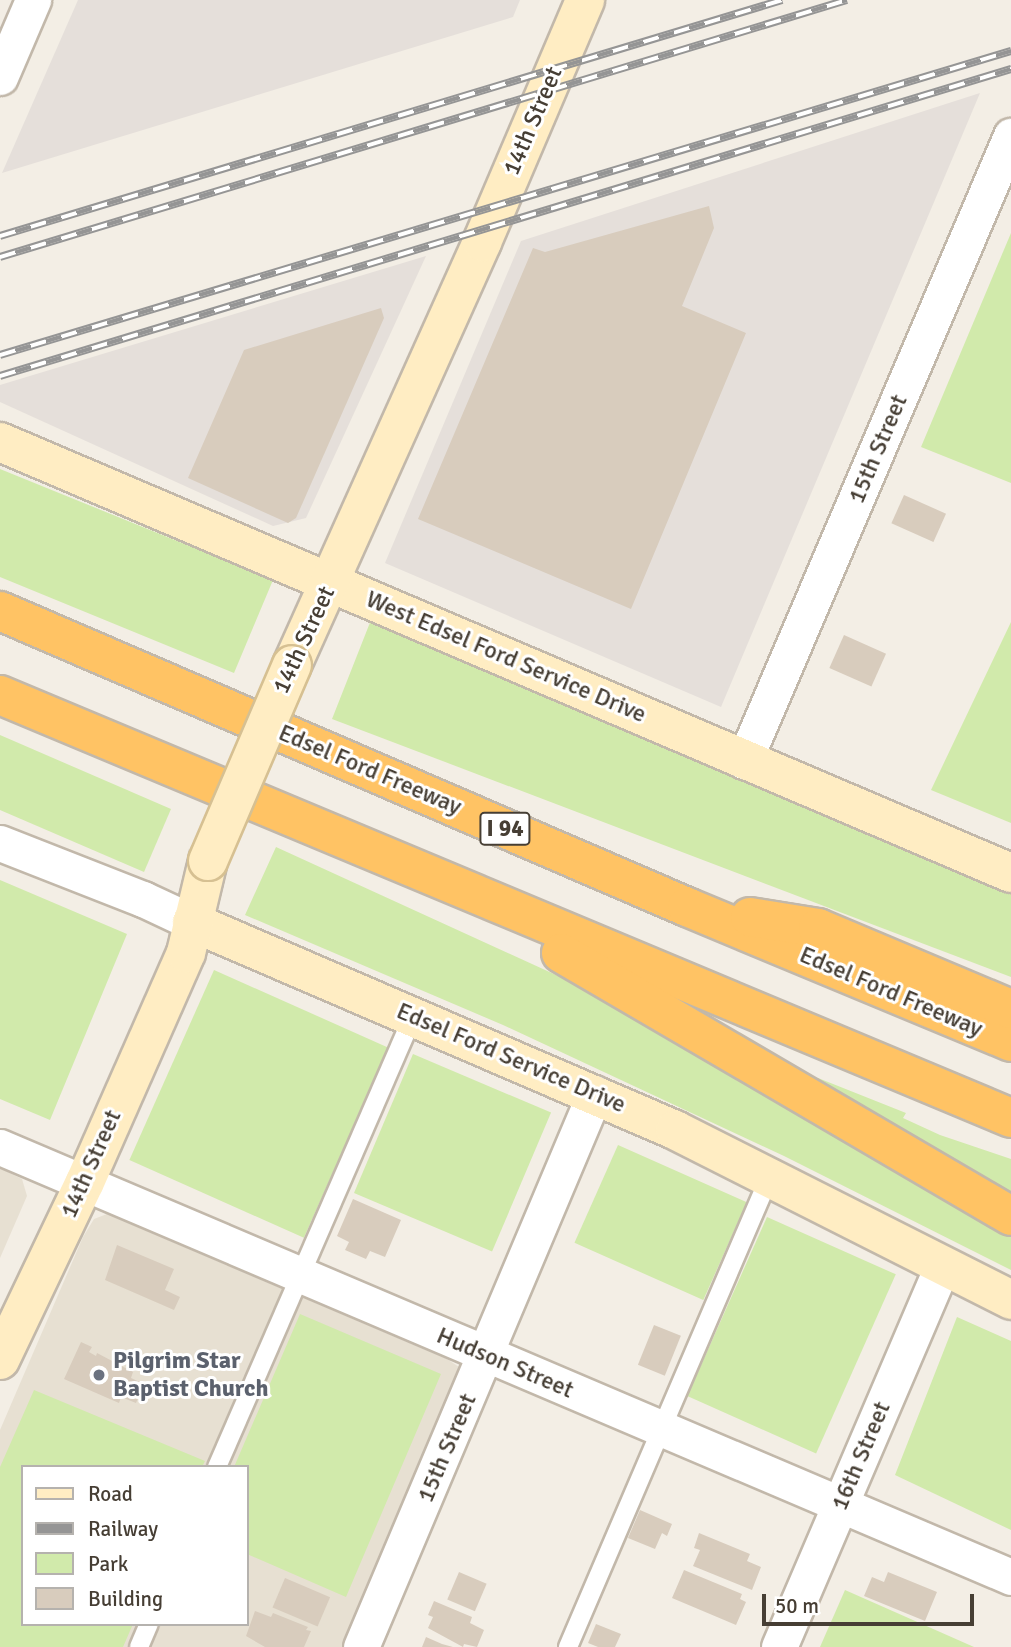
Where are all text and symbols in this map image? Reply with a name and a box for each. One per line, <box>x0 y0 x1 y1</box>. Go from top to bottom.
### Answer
street label: 14th Street <box>497 62 569 180</box>
street label: 15th Street <box>842 390 914 508</box>
street label: 14th Street <box>267 582 341 698</box>
street label: West Edsel Ford Service Drive <box>362 585 650 729</box>
street label: Edsel Ford Freeway <box>274 718 466 822</box>
road number: I 94 <box>479 810 531 848</box>
street label: Edsel Ford Freeway <box>795 940 987 1044</box>
street label: Edsel Ford Service Drive <box>392 997 630 1119</box>
street label: 14th Street <box>54 1106 128 1222</box>
street label: Hudson Street <box>432 1321 578 1405</box>
place label: Pilgrim Star Baptist Church <box>113 1347 268 1403</box>
marker: Pilgrim Star Baptist Church <box>91 1367 107 1383</box>
street label: 15th Street <box>411 1389 483 1507</box>
street label: 16th Street <box>825 1397 897 1515</box>
legend <box>21 1465 248 1626</box>
text: Road <box>88 1481 133 1507</box>
text: Railway <box>88 1516 158 1542</box>
text: Park <box>88 1551 128 1577</box>
scale bar <box>766 1580 978 1624</box>
text: Building <box>88 1586 163 1612</box>
text: 50 m <box>775 1593 819 1619</box>

